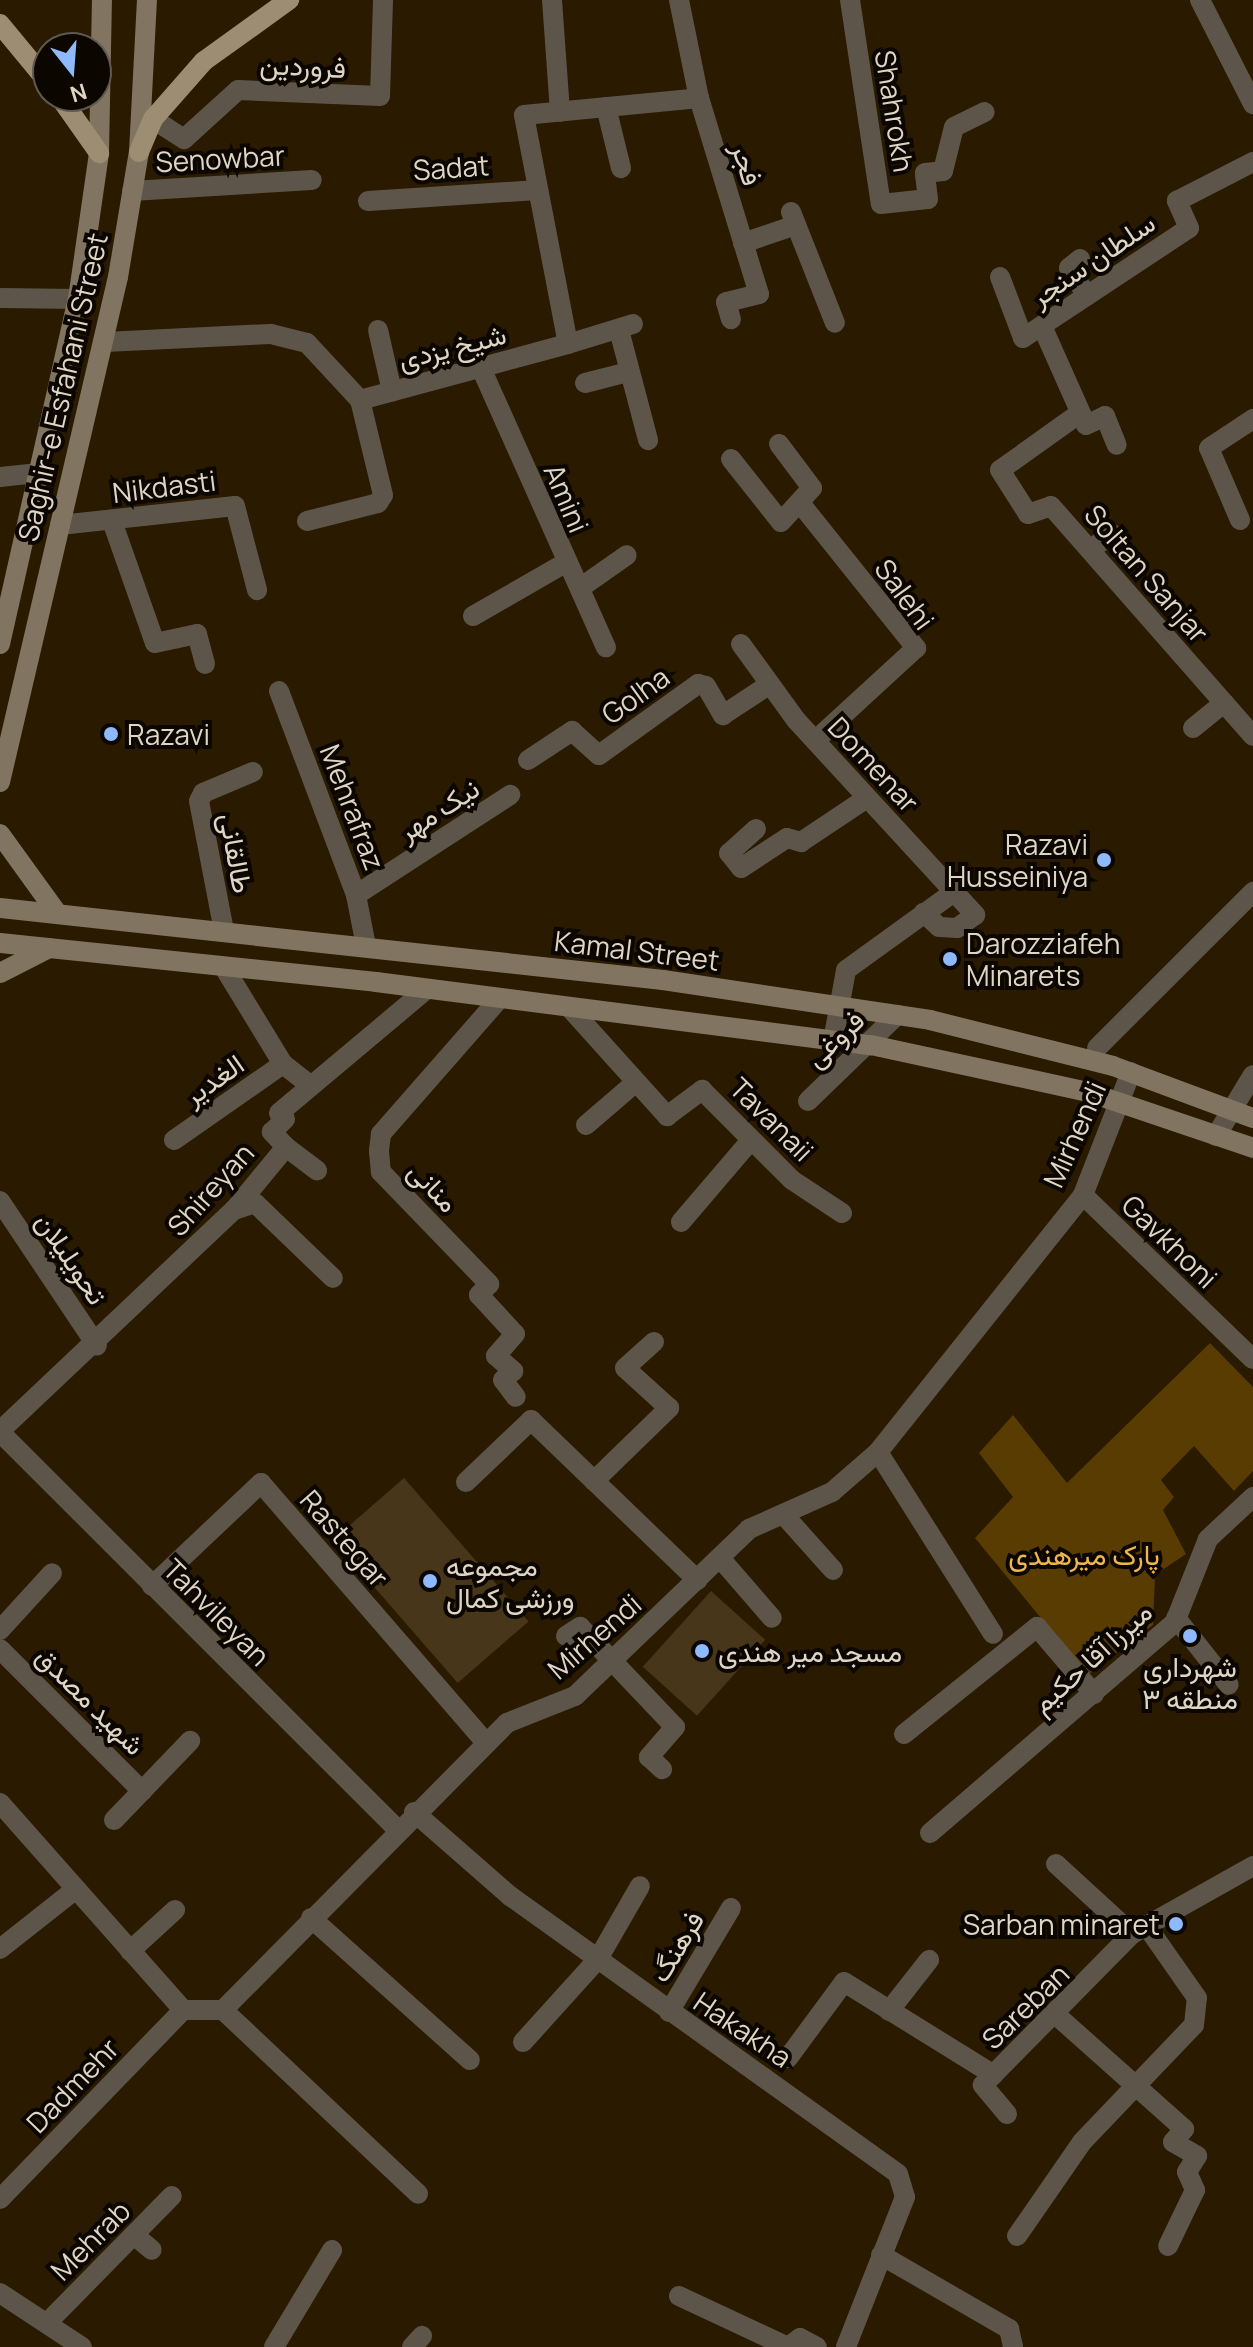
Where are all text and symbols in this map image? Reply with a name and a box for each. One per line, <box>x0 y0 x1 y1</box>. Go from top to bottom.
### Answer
north arrow <box>32 32 112 112</box>
street label: فروردین <box>259 46 347 84</box>
street label: Shahrokh <box>869 48 921 174</box>
text: N <box>67 76 90 110</box>
street label: Senowbar <box>154 138 286 178</box>
street label: فجر <box>726 139 770 189</box>
street label: Sadat <box>412 148 490 186</box>
street label: سلطان سنجر <box>1023 205 1161 313</box>
street label: Saghir-e Esfahani Street <box>10 230 114 544</box>
street label: شیخ یزدی <box>395 316 509 376</box>
street label: Amini <box>538 459 596 537</box>
street label: Nikdasti <box>110 463 218 509</box>
street label: Soltan Sanjar <box>1078 497 1216 649</box>
street label: Salehi <box>868 552 942 636</box>
street label: Golha <box>595 659 675 731</box>
street label: Domenar <box>822 710 926 818</box>
place label: Razavi <box>127 717 210 751</box>
marker: Razavi <box>102 725 120 743</box>
street label: Mehrafraz <box>314 740 392 874</box>
street label: نیک مهر <box>391 770 485 848</box>
street label: طالقانی <box>213 810 261 896</box>
place label: Razavi Husseiniya <box>947 827 1088 893</box>
marker: Razavi Husseiniya <box>1095 851 1113 869</box>
street label: Kamal Street <box>553 923 721 977</box>
place label: Darozziafeh Minarets <box>966 926 1120 992</box>
marker: Darozziafeh Minarets <box>941 950 959 968</box>
street label: فروغی <box>798 1002 870 1074</box>
street label: الغدیر <box>176 1046 250 1112</box>
street label: Tavanaii <box>723 1070 821 1168</box>
street label: Mirhendi <box>1036 1076 1112 1192</box>
street label: Shireyan <box>160 1136 260 1242</box>
street label: منانی <box>402 1154 466 1218</box>
street label: Gavkhoni <box>1115 1188 1225 1294</box>
street label: تحویلیلان <box>29 1206 115 1310</box>
street label: Rastegar <box>294 1483 396 1593</box>
park label: پارک میرهندی <box>1008 1537 1160 1571</box>
place label: مجموعه ورزشی کمال <box>446 1548 575 1614</box>
street label: Tahvileyan <box>157 1552 277 1672</box>
marker: مجموعه ورزشی کمال <box>421 1572 439 1590</box>
street label: Mirhendi <box>541 1586 647 1686</box>
street label: میرزا آقا حکیم <box>1024 1594 1158 1720</box>
marker: شهرداری منطقه ۳ <box>1181 1627 1199 1645</box>
place label: مسجد میر هندی <box>718 1634 902 1668</box>
street label: شهید مصدق <box>30 1639 152 1761</box>
marker: مسجد میر هندی <box>693 1642 711 1660</box>
place label: شهرداری منطقه ۳ <box>1142 1649 1238 1715</box>
street label: فرهنگ <box>642 1904 710 1988</box>
place label: Sarban minaret <box>963 1907 1160 1941</box>
marker: Sarban minaret <box>1167 1915 1185 1933</box>
street label: Sareban <box>975 1956 1075 2056</box>
street label: Hakakha <box>688 1984 798 2074</box>
street label: Dadmehr <box>19 2031 125 2139</box>
street label: Mehrab <box>43 2193 137 2287</box>

